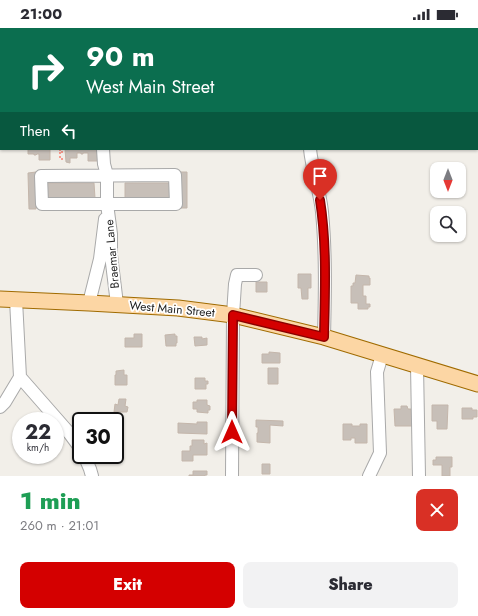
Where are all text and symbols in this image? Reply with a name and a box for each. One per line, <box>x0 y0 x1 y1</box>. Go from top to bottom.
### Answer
text: 21:00 <box>20 3 62 25</box>
text: 90 m <box>86 36 155 77</box>
icon: right <box>20 44 72 96</box>
text: West Main Street <box>86 74 214 100</box>
text: Then <box>20 120 50 142</box>
icon: left <box>58 120 80 142</box>
pin <box>303 159 337 200</box>
north arrow <box>430 162 466 198</box>
map controls <box>430 162 466 242</box>
icon: arrive <box>309 165 331 187</box>
button: search <box>430 206 466 242</box>
street label: Braemar Lane <box>100 219 124 289</box>
street label: West Main Street <box>129 296 216 322</box>
position arrow <box>211 411 253 453</box>
speed limit sign: 30 <box>72 412 124 464</box>
text: 22 <box>25 418 51 447</box>
text: km/h <box>27 440 49 455</box>
text: 1 min <box>20 483 81 518</box>
button: close <box>416 489 458 531</box>
text: 260 m · 21:01 <box>20 516 99 535</box>
button: Exit <box>20 562 235 608</box>
button: Share <box>243 562 458 608</box>

